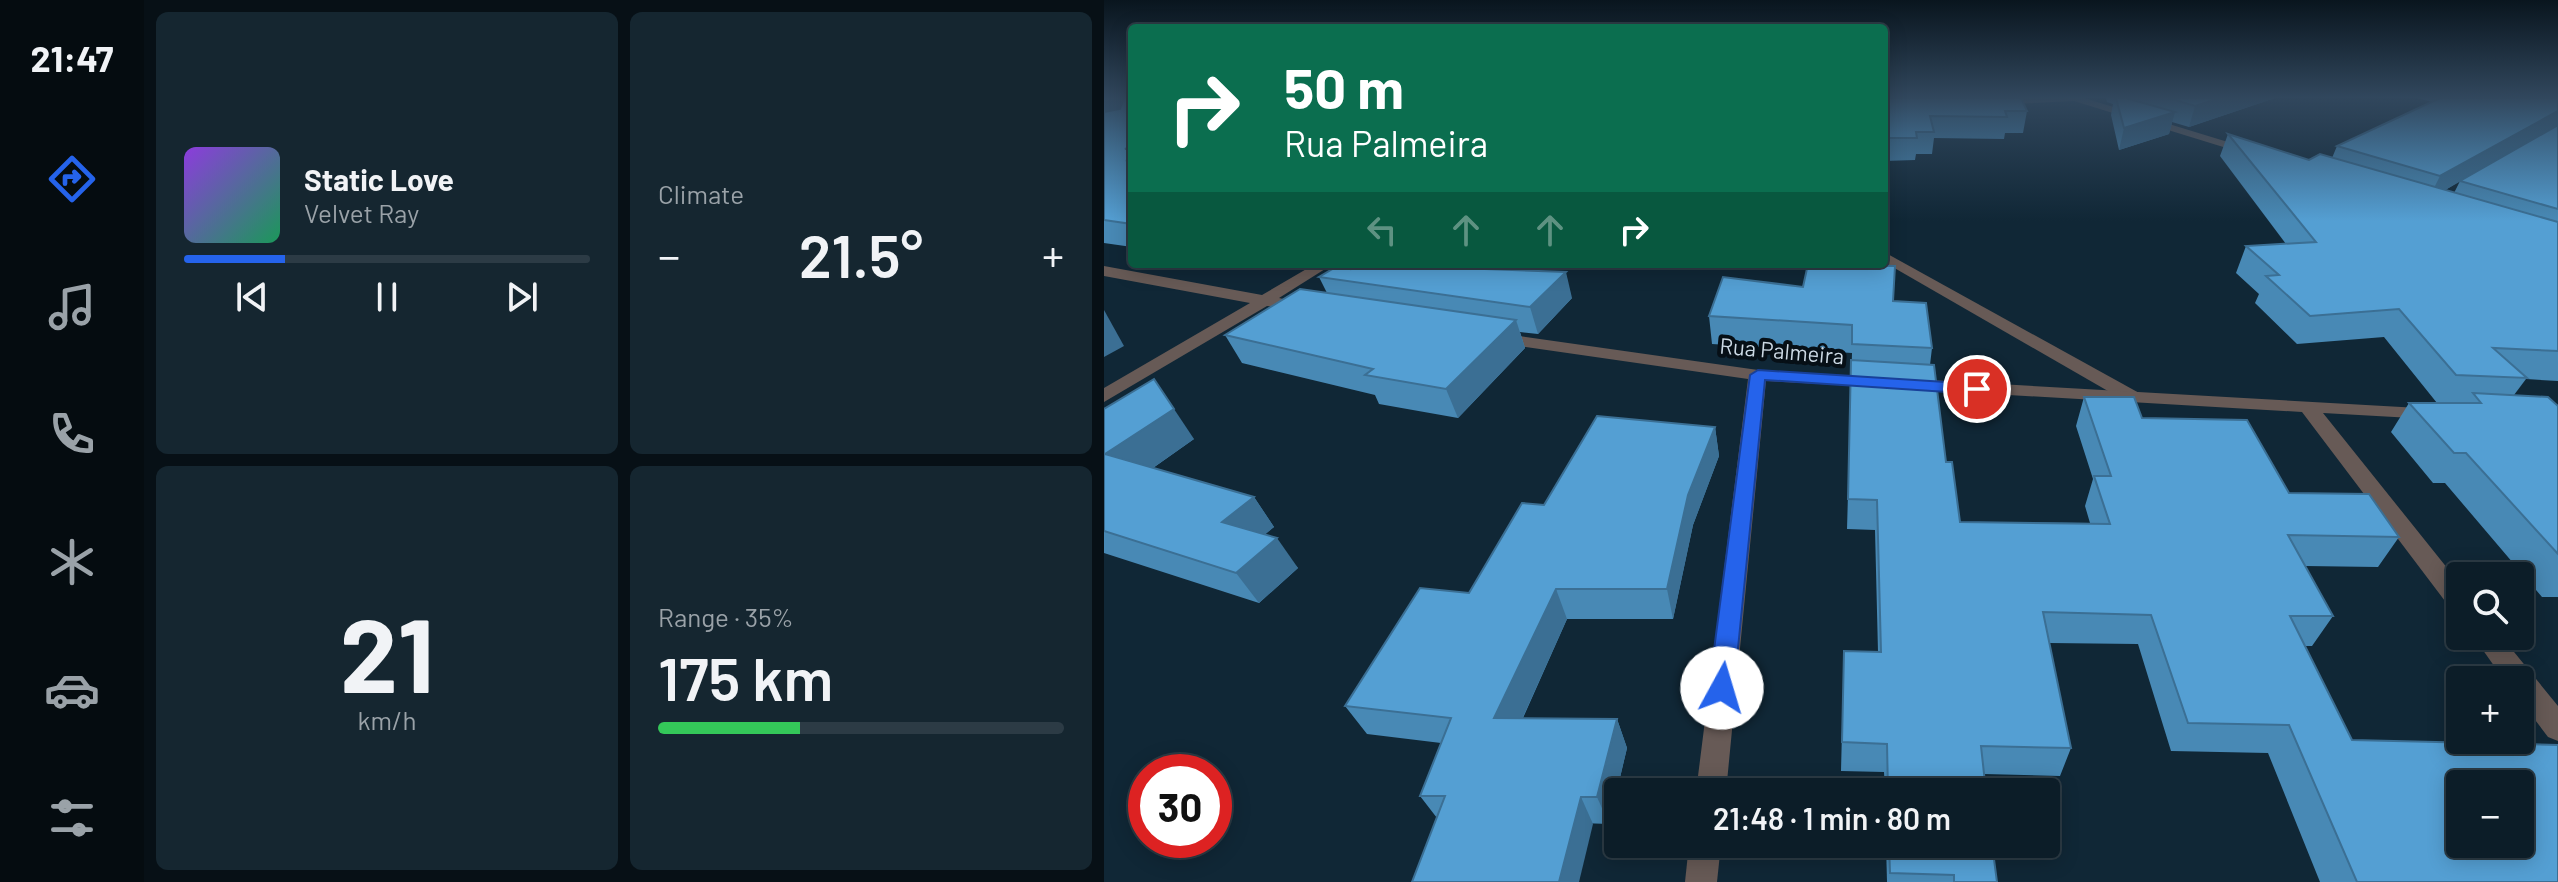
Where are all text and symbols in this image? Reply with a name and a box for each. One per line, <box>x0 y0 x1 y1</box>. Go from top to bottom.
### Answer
text: 21:47 <box>31 36 113 79</box>
text: 50 m <box>1284 53 1404 120</box>
icon: right <box>1152 56 1256 160</box>
text: Rua Palmeira <box>1284 121 1488 164</box>
icon: directions <box>44 151 100 207</box>
text: Static Love <box>304 161 454 197</box>
text: Climate <box>658 178 744 209</box>
text: Velvet Ray <box>304 197 419 228</box>
icon: left <box>1360 208 1404 252</box>
icon: ahead <box>1444 208 1488 252</box>
icon: ahead <box>1528 208 1572 252</box>
icon: right <box>1612 208 1656 252</box>
text: 21.5° <box>799 218 923 290</box>
text: − <box>658 228 680 281</box>
text: + <box>1042 228 1064 281</box>
icon: previous <box>230 275 274 319</box>
icon: pause <box>365 275 409 319</box>
icon: next <box>500 275 544 319</box>
icon: music <box>44 279 100 335</box>
street label: Rua Palmeira <box>1719 332 1845 368</box>
pin <box>1943 355 2011 423</box>
icon: arrive <box>1955 367 1999 411</box>
icon: phone <box>44 406 100 462</box>
icon: climate <box>44 534 100 590</box>
map controls <box>2446 562 2534 858</box>
button: search <box>2446 562 2534 650</box>
text: 21 <box>340 589 434 714</box>
text: Range · 35% <box>658 601 794 632</box>
text: 175 km <box>658 641 833 713</box>
position arrow <box>1680 646 1764 730</box>
icon: car <box>44 662 100 718</box>
button: + <box>2446 666 2534 754</box>
text: km/h <box>358 704 416 735</box>
speed limit sign: 30 <box>1128 754 1232 858</box>
button: − <box>2446 770 2534 858</box>
icon: filters <box>44 790 100 846</box>
text: 21:48 · 1 min · 80 m <box>1713 800 1951 836</box>

